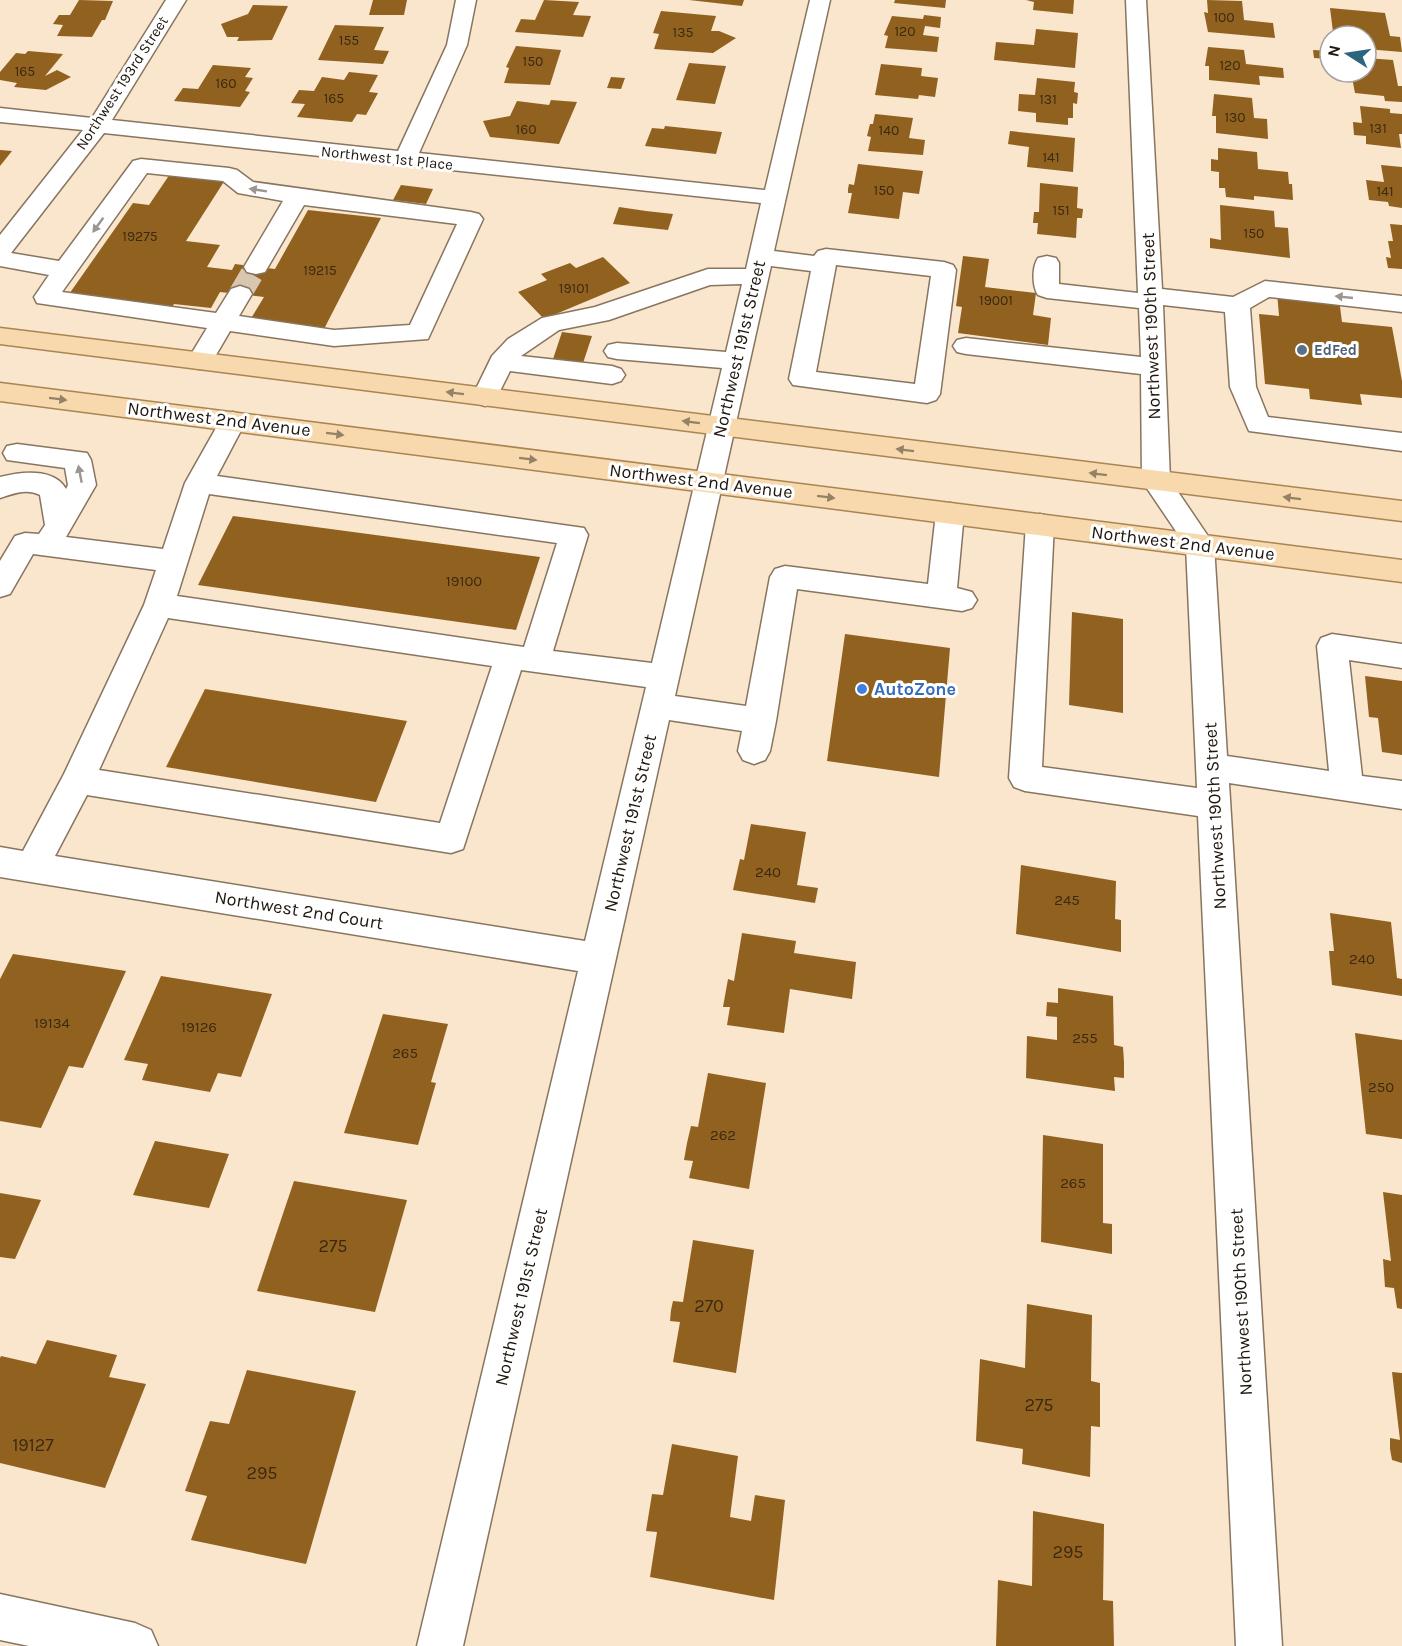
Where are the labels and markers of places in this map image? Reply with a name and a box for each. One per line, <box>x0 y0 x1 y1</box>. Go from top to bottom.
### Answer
place label: EdFed <box>1314 341 1357 359</box>
marker: EdFed <box>1295 343 1309 357</box>
place label: AutoZone <box>874 678 956 700</box>
marker: AutoZone <box>855 682 869 696</box>

